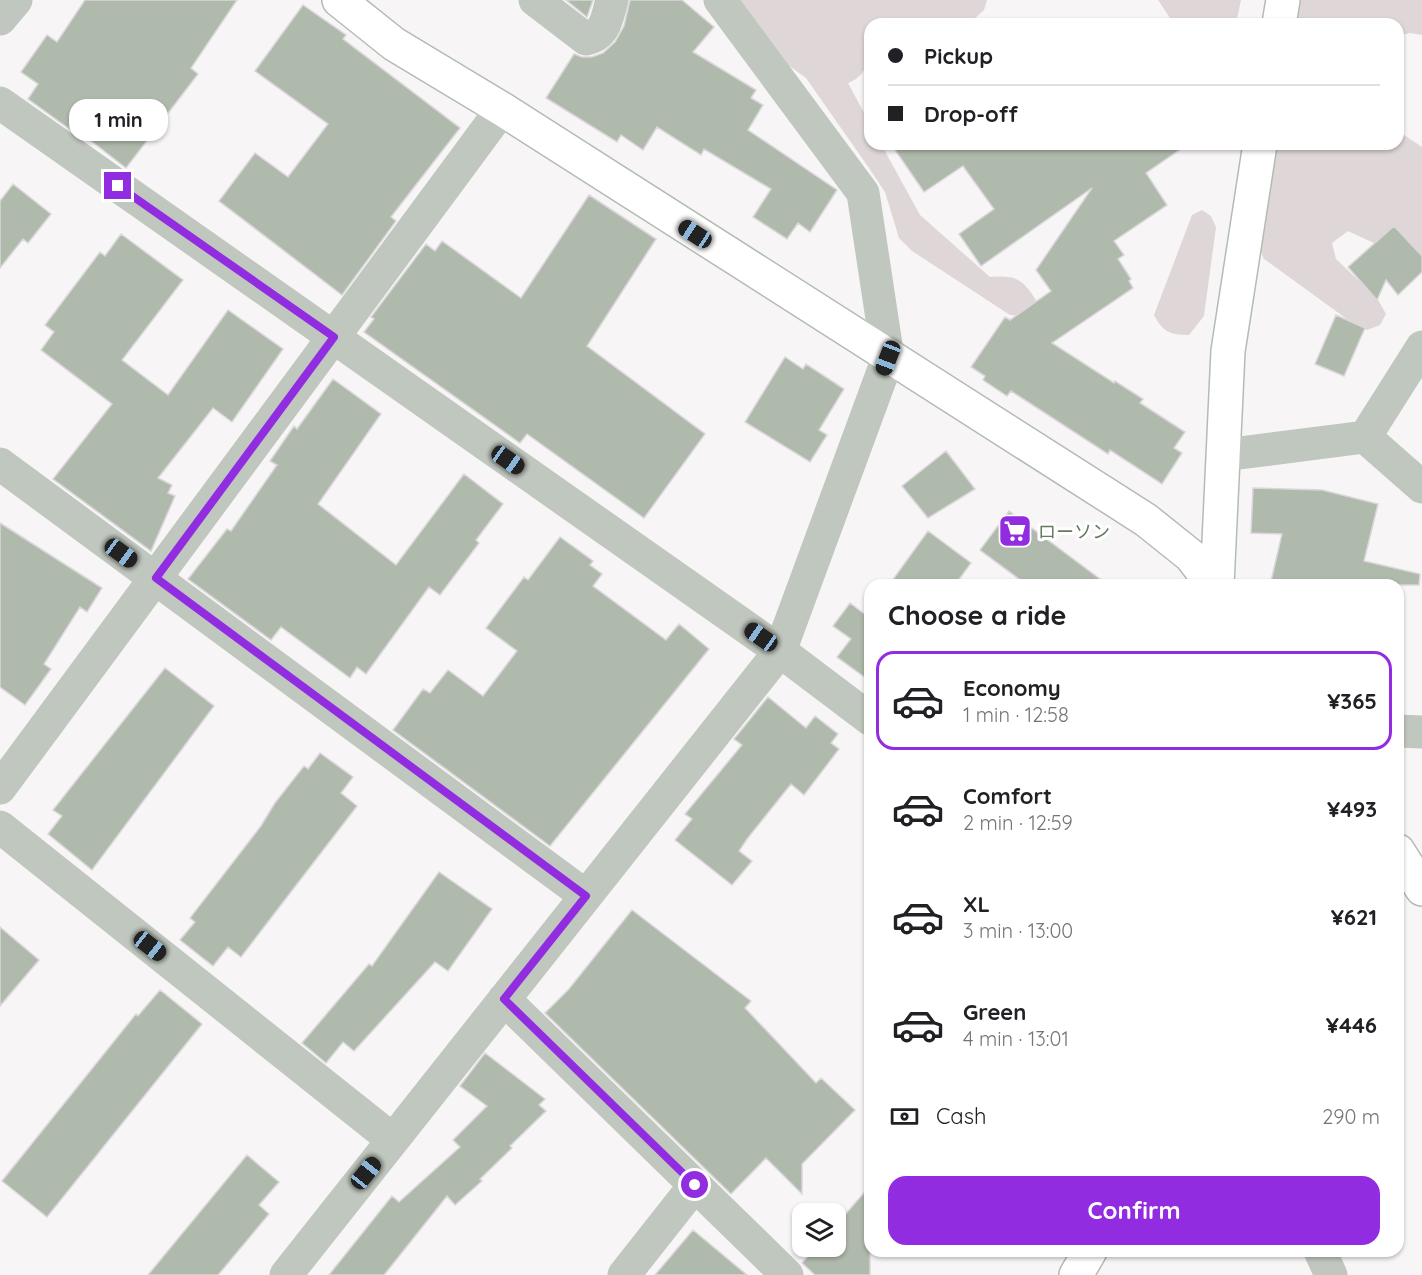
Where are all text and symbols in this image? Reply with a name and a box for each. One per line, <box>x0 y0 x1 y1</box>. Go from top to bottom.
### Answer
text: Pickup <box>924 42 993 70</box>
callout: 1 min <box>68 99 168 141</box>
text: Drop-off <box>924 100 1018 128</box>
text: 1 min <box>94 107 143 132</box>
route end <box>104 172 131 199</box>
car <box>675 217 715 251</box>
car <box>873 338 903 378</box>
car <box>488 442 528 478</box>
supermarket icon: ローソン <box>997 513 1033 549</box>
place label: ローソン <box>1038 520 1110 543</box>
car <box>101 535 141 571</box>
text: Choose a ride <box>888 598 1066 632</box>
car <box>741 619 781 655</box>
icon: car <box>891 674 945 728</box>
text: Economy <box>963 674 1061 702</box>
text: ¥365 <box>1327 687 1377 715</box>
text: 1 min · 12:58 <box>963 702 1069 727</box>
icon: car <box>891 782 945 836</box>
text: Comfort <box>963 782 1052 810</box>
text: ¥493 <box>1327 795 1377 823</box>
text: 2 min · 12:59 <box>963 810 1073 835</box>
icon: car <box>891 890 945 944</box>
text: XL <box>963 890 990 918</box>
text: ¥621 <box>1331 903 1377 931</box>
text: 3 min · 13:00 <box>963 918 1073 943</box>
car <box>130 928 170 964</box>
icon: car <box>891 998 945 1052</box>
text: Green <box>963 998 1026 1026</box>
text: ¥446 <box>1326 1011 1377 1039</box>
text: 4 min · 13:01 <box>963 1026 1069 1051</box>
icon: cash <box>888 1100 921 1133</box>
text: Cash <box>936 1102 987 1130</box>
text: 290 m <box>1322 1104 1380 1129</box>
car <box>348 1153 384 1193</box>
route start <box>681 1171 708 1198</box>
button: Confirm <box>888 1176 1380 1245</box>
map controls <box>792 1203 846 1257</box>
button: layers <box>792 1203 846 1257</box>

